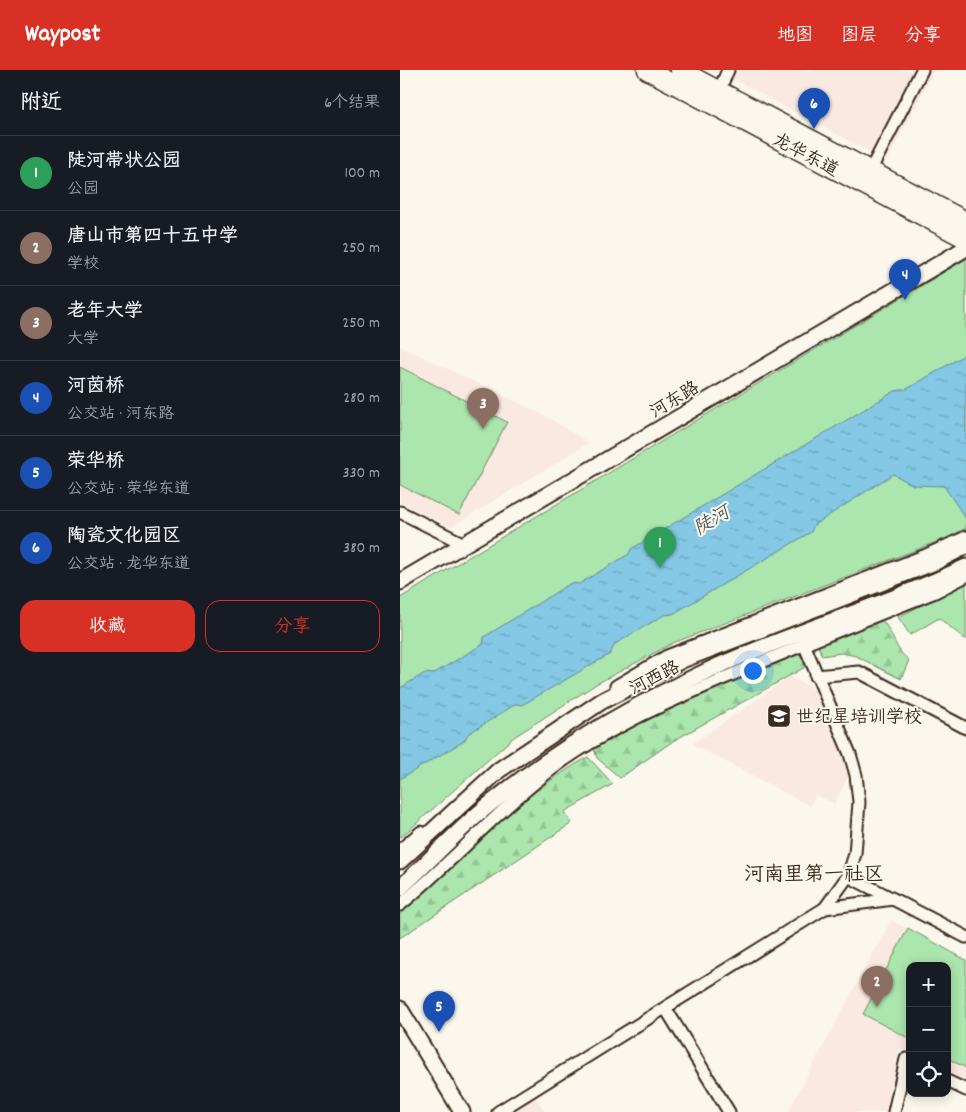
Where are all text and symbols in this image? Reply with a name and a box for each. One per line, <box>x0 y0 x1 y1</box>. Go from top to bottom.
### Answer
text: Waypost <box>25 18 100 52</box>
text: 地图 <box>777 24 813 49</box>
text: 图层 <box>841 24 877 49</box>
text: 分享 <box>905 24 941 49</box>
pin: 6 <box>798 88 830 129</box>
text: 附近 <box>20 89 62 119</box>
text: 6个结果 <box>324 92 380 115</box>
street label: 龙华东道 <box>767 128 842 184</box>
text: 陡河带状公园 <box>67 149 181 176</box>
text: 1 <box>34 162 38 185</box>
text: 100 m <box>344 162 380 185</box>
text: 公园 <box>67 178 99 201</box>
text: 唐山市第四十五中学 <box>67 224 238 251</box>
text: 2 <box>33 237 40 260</box>
text: 250 m <box>342 237 380 260</box>
text: 学校 <box>67 253 99 276</box>
pin: 4 <box>889 259 921 300</box>
text: 老年大学 <box>67 299 143 326</box>
text: 3 <box>32 312 40 335</box>
text: 250 m <box>342 312 380 335</box>
text: 大学 <box>67 328 99 351</box>
text: 河茵桥 <box>67 374 124 401</box>
street label: 河东路 <box>646 377 705 426</box>
text: 4 <box>33 387 39 410</box>
text: 280 m <box>343 387 380 410</box>
pin: 3 <box>467 388 499 429</box>
text: 公交站 · 河东路 <box>67 403 174 426</box>
text: 荣华桥 <box>67 449 124 476</box>
text: 5 <box>32 462 40 485</box>
text: 330 m <box>342 462 380 485</box>
text: 公交站 · 荣华东道 <box>67 478 190 501</box>
water label: 陡河 <box>690 499 739 543</box>
text: 陶瓷文化园区 <box>67 524 181 551</box>
pin: 1 <box>644 527 676 568</box>
text: 6 <box>32 537 40 560</box>
text: 380 m <box>343 537 380 560</box>
text: 公交站 · 龙华东道 <box>67 553 190 576</box>
button: 收藏 <box>20 600 195 652</box>
button: 分享 <box>205 600 380 652</box>
street label: 河西路 <box>625 656 685 703</box>
your location <box>740 658 766 684</box>
school or university icon: 世纪星培训学校 <box>766 703 792 729</box>
place label: 世纪星培训学校 <box>796 706 922 731</box>
district label: 河南里第一社区 <box>744 862 884 890</box>
map controls <box>906 962 951 1097</box>
button: + <box>906 962 951 1007</box>
pin: 2 <box>861 966 893 1007</box>
pin: 5 <box>423 991 455 1032</box>
button: − <box>906 1007 951 1052</box>
button: locate <box>906 1052 951 1097</box>

